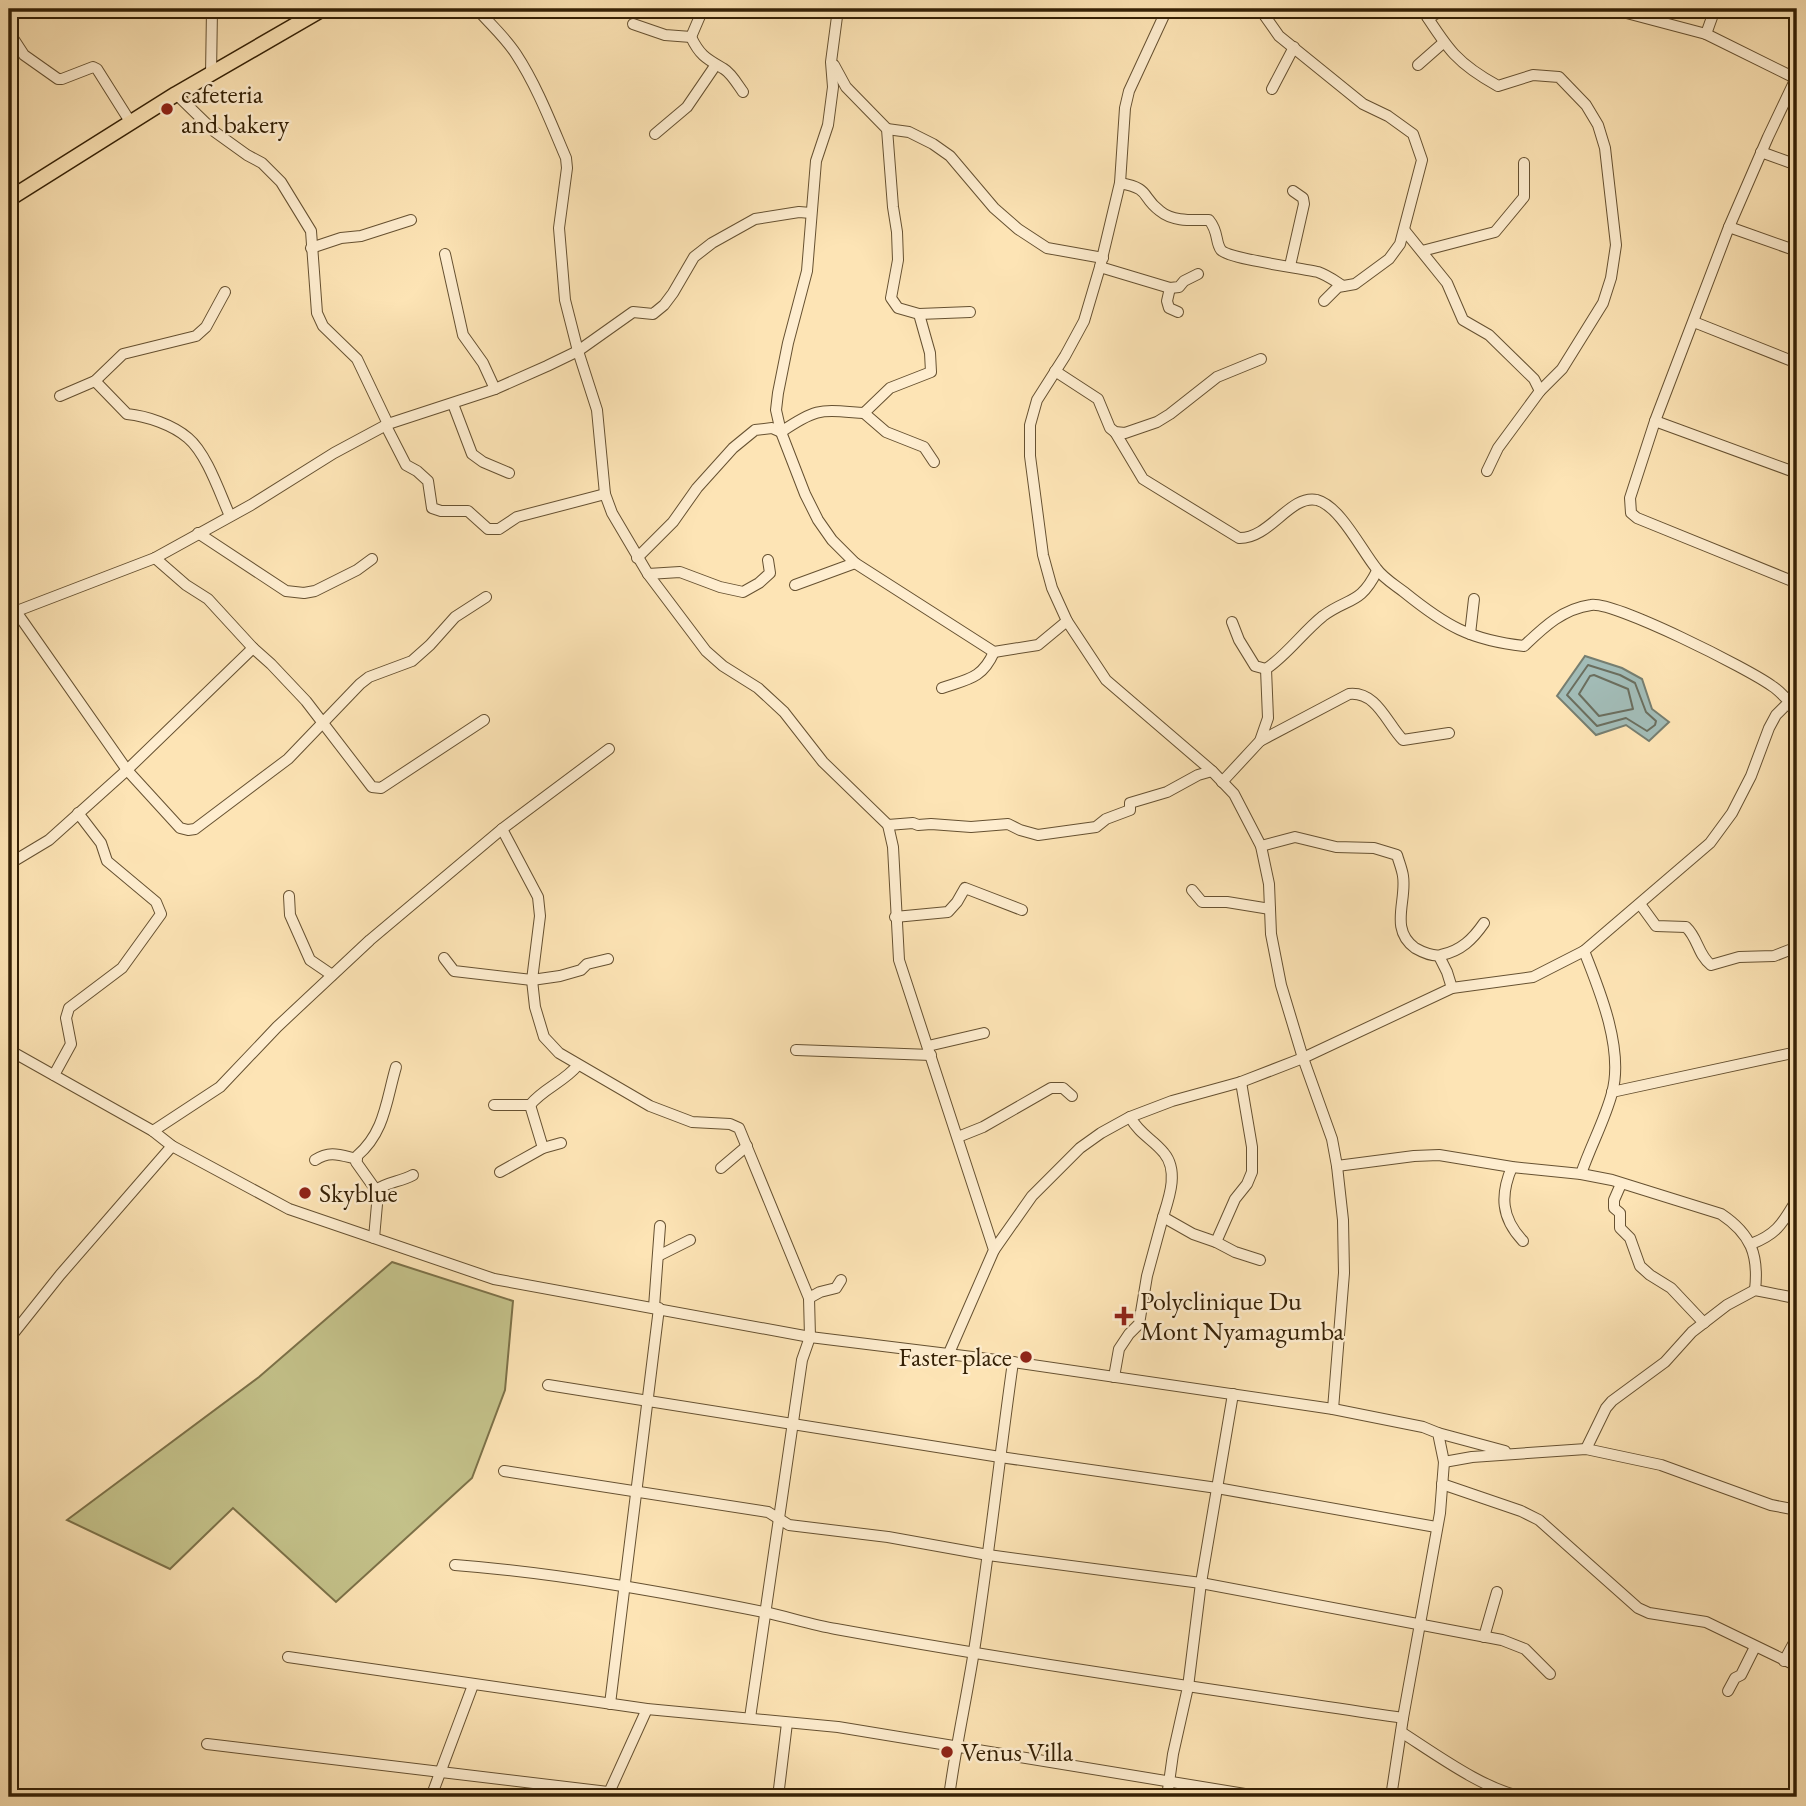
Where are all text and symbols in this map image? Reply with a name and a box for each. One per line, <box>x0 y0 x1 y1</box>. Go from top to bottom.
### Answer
place label: cafeteria and bakery <box>181 77 290 141</box>
marker: cafeteria and bakery <box>159 101 175 117</box>
place label: Skyblue <box>319 1176 398 1210</box>
marker: Skyblue <box>297 1185 313 1201</box>
place label: Polyclinique Du Mont Nyamagumba <box>1140 1284 1345 1348</box>
marker: Polyclinique Du Mont Nyamagumba <box>1114 1306 1134 1326</box>
place label: Faster place <box>899 1340 1012 1374</box>
marker: Faster place <box>1018 1349 1034 1365</box>
place label: Venus Villa <box>961 1735 1074 1769</box>
marker: Venus Villa <box>939 1744 955 1760</box>

